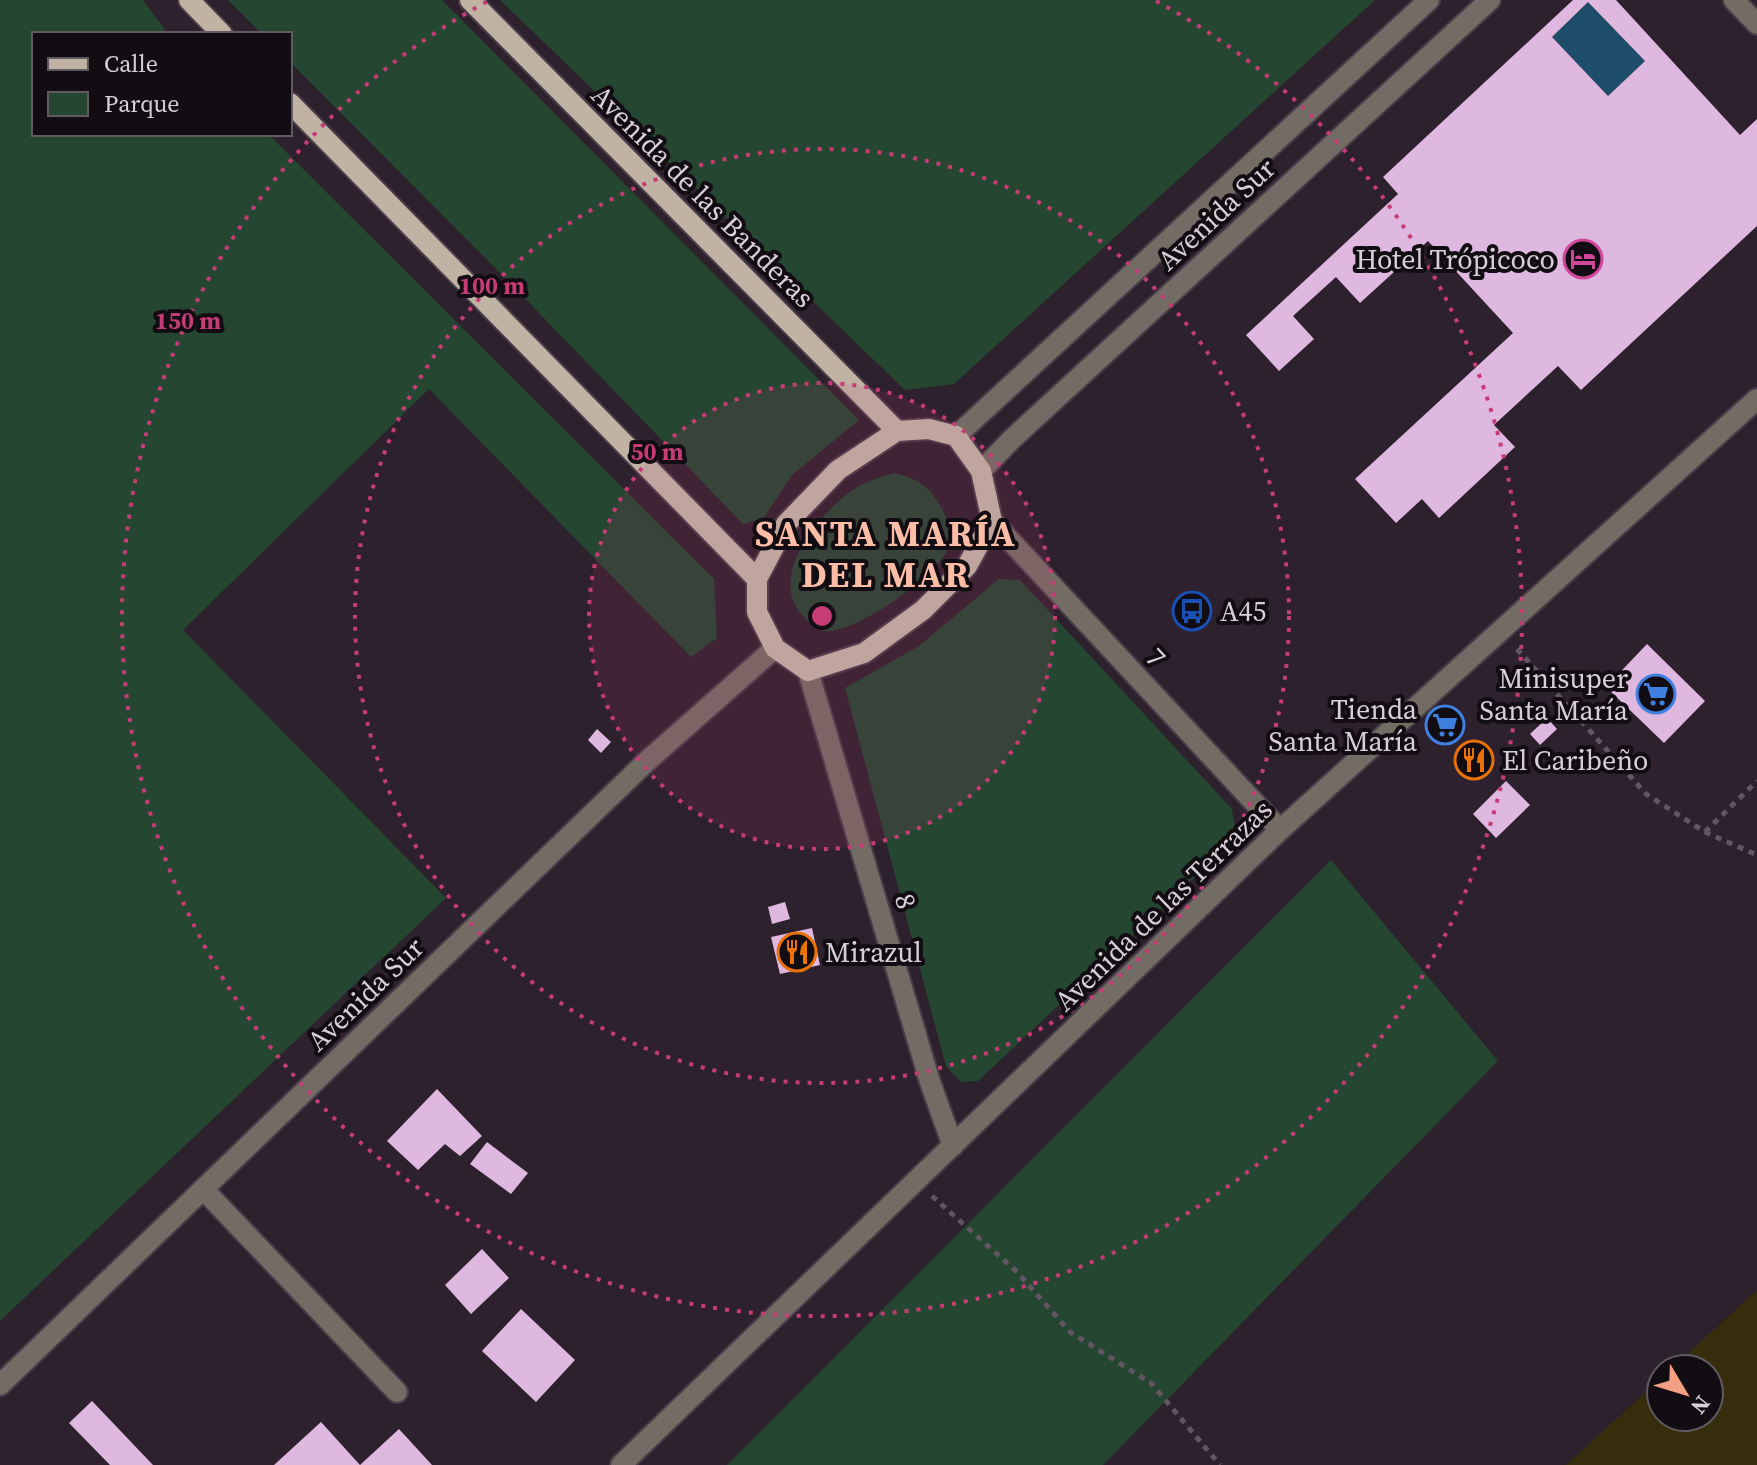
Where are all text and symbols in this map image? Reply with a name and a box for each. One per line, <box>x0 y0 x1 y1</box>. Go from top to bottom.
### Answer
legend <box>32 32 292 136</box>
text: Calle <box>104 47 158 80</box>
street label: Avenida de las Banderas <box>583 76 823 316</box>
text: Parque <box>104 87 180 120</box>
street label: Avenida Sur <box>1149 149 1283 279</box>
hotel icon: Hotel Trópicoco <box>1562 238 1604 280</box>
place label: Hotel Trópicoco <box>1356 240 1555 278</box>
text: 100 m <box>459 269 525 302</box>
text: 150 m <box>155 304 221 337</box>
text: 50 m <box>631 435 684 468</box>
district label: SANTA MARÍA DEL MAR <box>755 509 1017 599</box>
bus stop icon: A45 <box>1171 590 1213 632</box>
place label: A45 <box>1220 592 1267 630</box>
centre of rings <box>808 602 836 630</box>
street label: 7 <box>1137 639 1175 675</box>
place label: Minisuper Santa María <box>1480 659 1629 729</box>
supermarket icon: Minisuper Santa María <box>1635 673 1677 715</box>
place label: Tienda Santa María <box>1269 690 1418 760</box>
supermarket icon: Tienda Santa María <box>1424 704 1466 746</box>
restaurant icon: El Caribeño <box>1453 739 1495 781</box>
place label: El Caribeño <box>1502 741 1649 779</box>
street label: Avenida de las Terrazas <box>1046 791 1280 1019</box>
street label: 8 <box>886 889 926 913</box>
street label: Avenida Sur <box>298 929 432 1059</box>
restaurant icon: Mirazul <box>776 931 818 973</box>
place label: Mirazul <box>825 933 922 971</box>
north arrow <box>1645 1353 1725 1433</box>
text: N <box>1684 1390 1718 1421</box>

